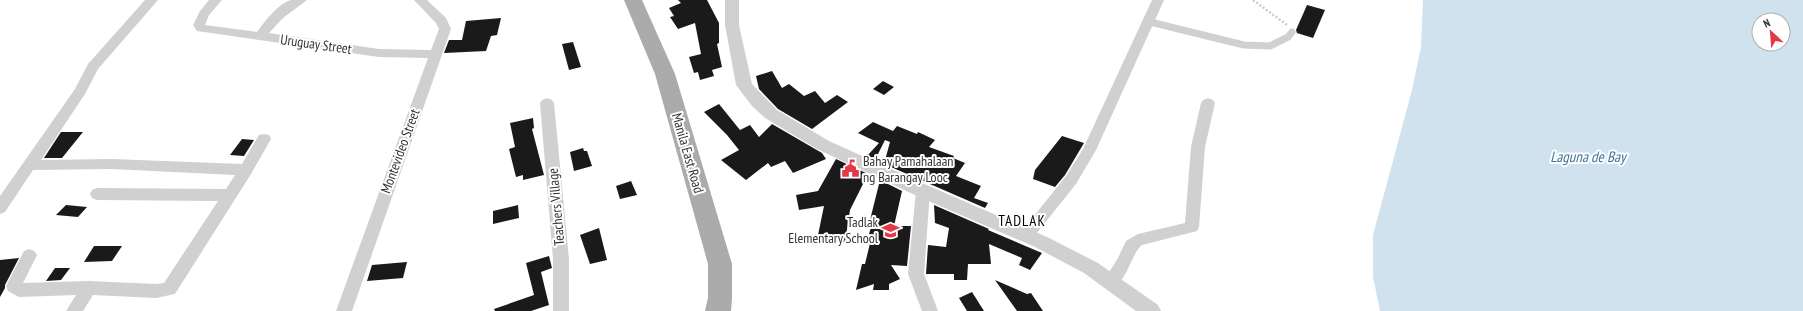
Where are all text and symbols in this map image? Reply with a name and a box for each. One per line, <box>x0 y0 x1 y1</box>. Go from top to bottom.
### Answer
north arrow <box>1751 12 1791 52</box>
text: N <box>1761 15 1772 31</box>
street label: Uruguay Street <box>279 30 353 58</box>
street label: Montevideo Street <box>376 106 424 196</box>
street label: Manila East Road <box>668 111 708 195</box>
water label: Laguna de Bay <box>1550 147 1628 166</box>
place label: Bahay Pamahalaan ng Barangay Looc <box>863 152 953 186</box>
public building icon: Bahay Pamahalaan ng Barangay Looc <box>840 159 860 179</box>
street label: Teachers Village <box>544 167 568 247</box>
district label: TADLAK <box>998 211 1046 230</box>
place label: Tadlak Elementary School <box>788 213 879 247</box>
school or university icon: Tadlak Elementary School <box>881 220 901 240</box>

